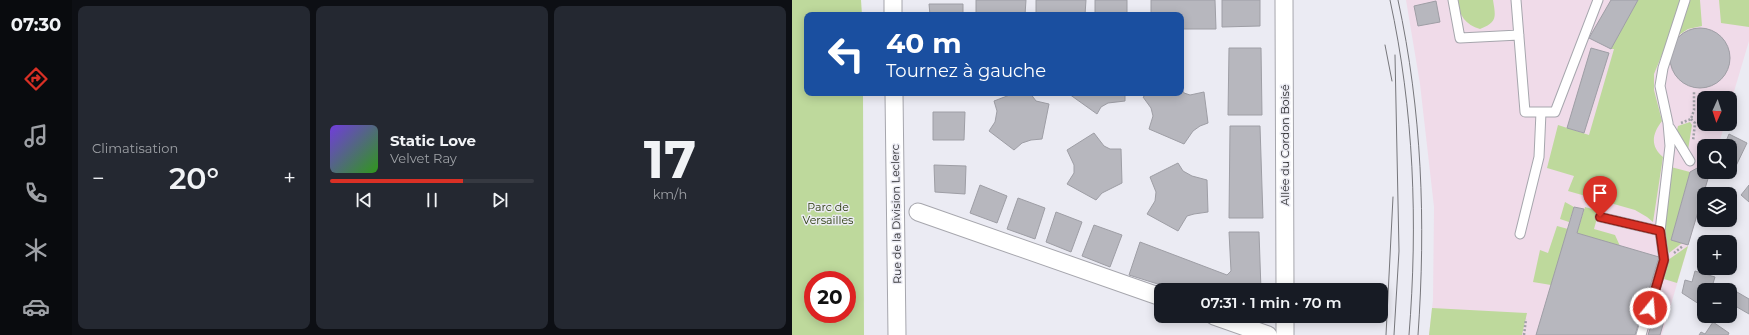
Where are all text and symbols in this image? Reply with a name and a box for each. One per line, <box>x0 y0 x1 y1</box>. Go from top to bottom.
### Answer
text: 07:30 <box>11 14 61 36</box>
text: 40 m <box>886 26 962 60</box>
icon: left <box>820 28 872 80</box>
text: Tournez à gauche <box>886 60 1046 82</box>
icon: directions <box>22 65 50 93</box>
street label: Allée du Cordon Boisé <box>1278 84 1292 206</box>
north arrow <box>1697 91 1737 131</box>
map controls <box>1697 91 1737 323</box>
icon: music <box>22 122 50 150</box>
text: 17 <box>644 128 696 191</box>
text: Static Love <box>390 131 476 150</box>
button: search <box>1697 139 1737 179</box>
text: Climatisation <box>92 140 178 156</box>
street label: Rue de la Division Leclerc <box>888 144 904 284</box>
text: Velvet Ray <box>390 150 457 166</box>
text: 20° <box>169 160 219 197</box>
text: − <box>92 165 105 192</box>
text: + <box>283 165 296 192</box>
pin <box>1583 176 1617 217</box>
icon: phone <box>22 179 50 207</box>
icon: arrive <box>1589 182 1611 204</box>
text: km/h <box>653 186 687 202</box>
button: layers <box>1697 187 1737 227</box>
icon: previous <box>353 189 375 211</box>
icon: pause <box>421 189 443 211</box>
icon: next <box>489 189 511 211</box>
park label: Parc de Versailles <box>803 200 854 227</box>
button: + <box>1697 235 1737 275</box>
icon: climate <box>22 236 50 264</box>
speed limit sign: 20 <box>804 271 856 323</box>
button: − <box>1697 283 1737 323</box>
position arrow <box>1629 287 1671 329</box>
icon: car <box>22 293 50 321</box>
text: 07:31 · 1 min · 70 m <box>1200 293 1342 312</box>

